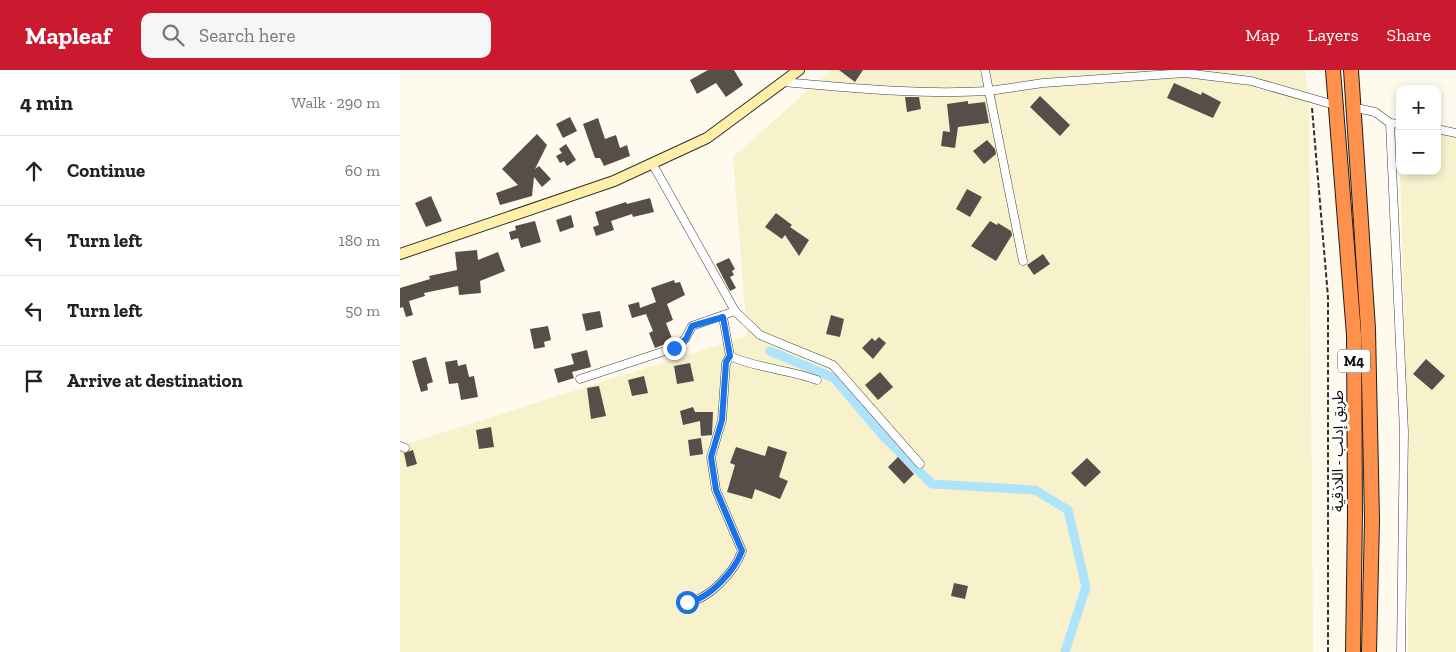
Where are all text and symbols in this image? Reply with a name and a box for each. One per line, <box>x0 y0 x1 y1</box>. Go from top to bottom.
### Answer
search box <box>141 13 491 58</box>
text: Mapleaf <box>25 21 111 50</box>
icon: search <box>159 21 187 49</box>
text: Search here <box>199 24 295 47</box>
text: Map <box>1245 24 1280 46</box>
text: Layers <box>1308 24 1359 46</box>
text: Share <box>1387 24 1431 46</box>
map controls <box>1396 85 1441 175</box>
button: + <box>1396 85 1441 130</box>
text: 4 min <box>20 90 73 115</box>
text: Walk · 290 m <box>291 93 380 112</box>
button: − <box>1396 130 1441 175</box>
icon: ahead <box>20 157 48 185</box>
text: Continue <box>67 159 145 182</box>
text: 60 m <box>345 161 380 180</box>
icon: left <box>20 227 48 255</box>
text: Turn left <box>67 229 142 252</box>
text: 180 m <box>339 231 380 250</box>
icon: left <box>20 297 48 325</box>
text: Turn left <box>67 299 142 322</box>
text: 50 m <box>345 301 380 320</box>
route end <box>663 337 686 360</box>
road number: M4 <box>1338 350 1370 372</box>
icon: arrive <box>20 367 48 395</box>
text: Arrive at destination <box>67 369 243 392</box>
street label: طريق إدلب - اللاذقية <box>1329 390 1348 512</box>
route start <box>676 591 699 614</box>

